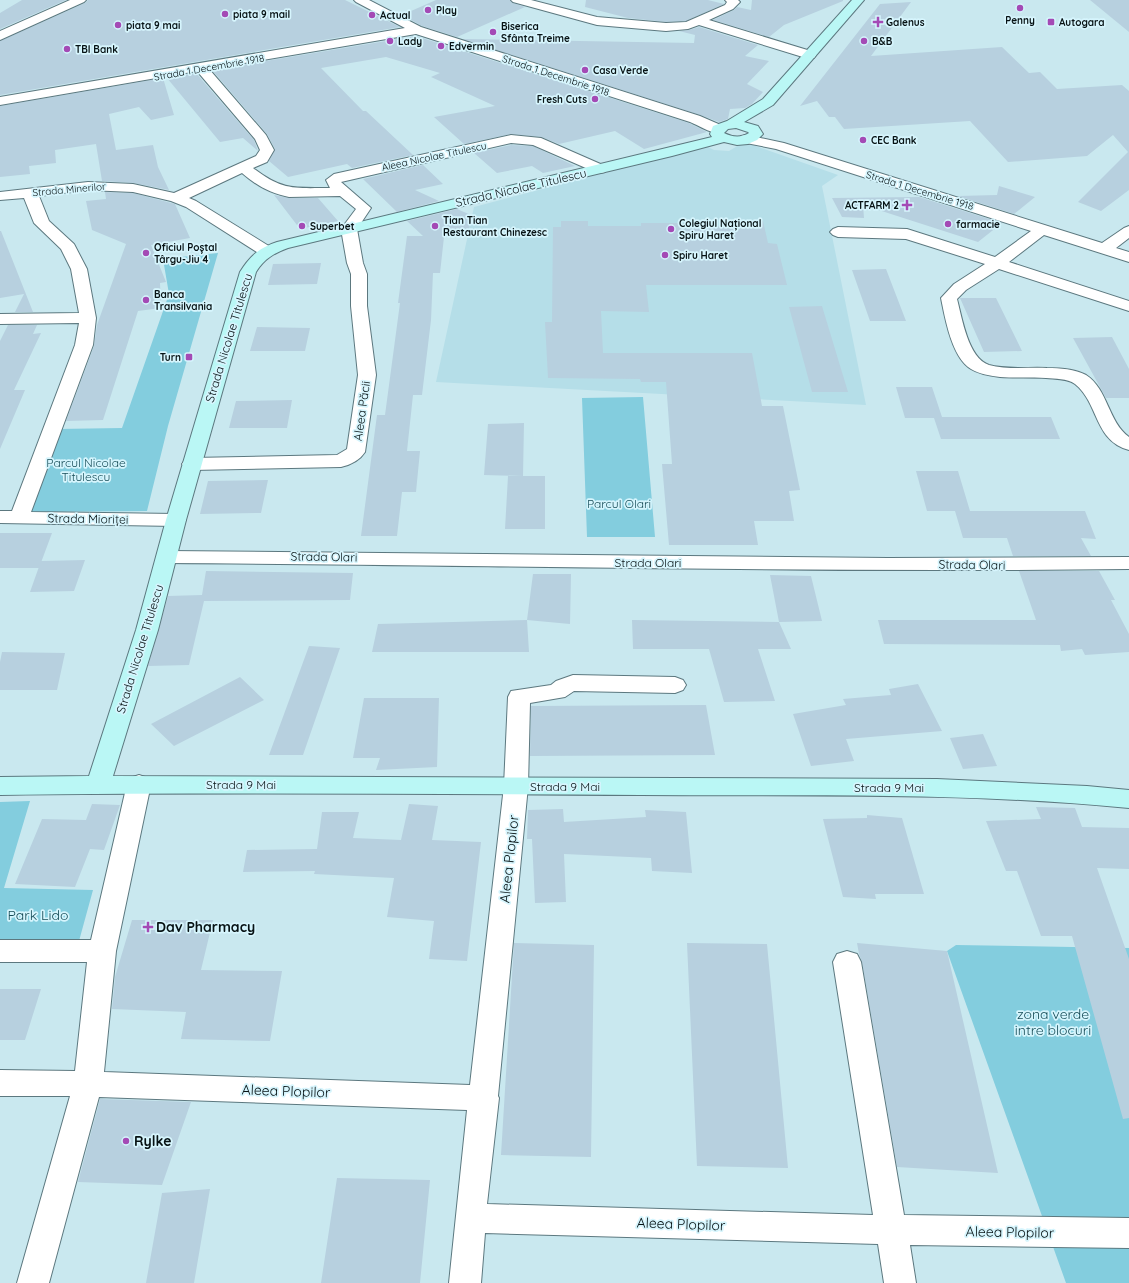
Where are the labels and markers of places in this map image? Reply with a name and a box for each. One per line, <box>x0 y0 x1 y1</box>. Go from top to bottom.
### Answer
marker: Penny <box>1015 3 1025 13</box>
place label: Play <box>436 4 457 17</box>
marker: Play <box>423 5 433 15</box>
place label: piata 9 mail <box>233 8 290 21</box>
marker: piata 9 mail <box>220 9 230 19</box>
place label: Actual <box>380 9 411 22</box>
marker: Actual <box>367 10 377 20</box>
place label: Penny <box>1005 14 1035 27</box>
place label: Galenus <box>886 16 925 29</box>
place label: Autogara <box>1059 16 1105 29</box>
marker: Galenus <box>873 17 883 27</box>
marker: Autogara <box>1046 17 1056 27</box>
place label: piata 9 mai <box>126 19 180 32</box>
marker: piata 9 mai <box>113 20 123 30</box>
place label: Biserica Sfânta Treime <box>501 20 570 45</box>
marker: Biserica Sfânta Treime <box>488 27 498 37</box>
place label: Lady <box>398 35 422 48</box>
place label: B&B <box>872 35 893 48</box>
marker: Lady <box>385 36 395 46</box>
marker: B&B <box>859 36 869 46</box>
place label: Edvermin <box>449 40 494 53</box>
marker: Edvermin <box>436 41 446 51</box>
place label: TBI Bank <box>75 43 118 56</box>
marker: TBI Bank <box>62 44 72 54</box>
place label: Casa Verde <box>593 64 648 77</box>
marker: Casa Verde <box>580 65 590 75</box>
place label: Fresh Cuts <box>537 93 587 106</box>
marker: Fresh Cuts <box>590 94 600 104</box>
place label: CEC Bank <box>871 134 917 147</box>
marker: CEC Bank <box>858 135 868 145</box>
place label: ACTFARM 2 <box>845 199 899 212</box>
marker: ACTFARM 2 <box>902 200 912 210</box>
place label: Tian Tian Restaurant Chinezesc <box>443 214 547 239</box>
place label: Colegiul Național Spiru Haret <box>679 217 761 242</box>
place label: farmacie <box>956 218 1000 231</box>
marker: farmacie <box>943 219 953 229</box>
place label: Superbet <box>310 220 355 233</box>
marker: Superbet <box>297 221 307 231</box>
marker: Tian Tian Restaurant Chinezesc <box>430 221 440 231</box>
marker: Colegiul Național Spiru Haret <box>666 224 676 234</box>
place label: Oficiul Poștal Târgu-Jiu 4 <box>154 241 217 266</box>
marker: Oficiul Poștal Târgu-Jiu 4 <box>141 248 151 258</box>
place label: Spiru Haret <box>673 249 728 262</box>
marker: Spiru Haret <box>660 250 670 260</box>
place label: Banca Transilvania <box>154 288 212 313</box>
marker: Banca Transilvania <box>141 295 151 305</box>
place label: Turn <box>160 351 181 364</box>
marker: Turn <box>184 352 194 362</box>
place label: Dav Pharmacy <box>156 918 255 936</box>
marker: Dav Pharmacy <box>143 922 153 932</box>
place label: Rylke <box>134 1132 172 1150</box>
marker: Rylke <box>121 1136 131 1146</box>

